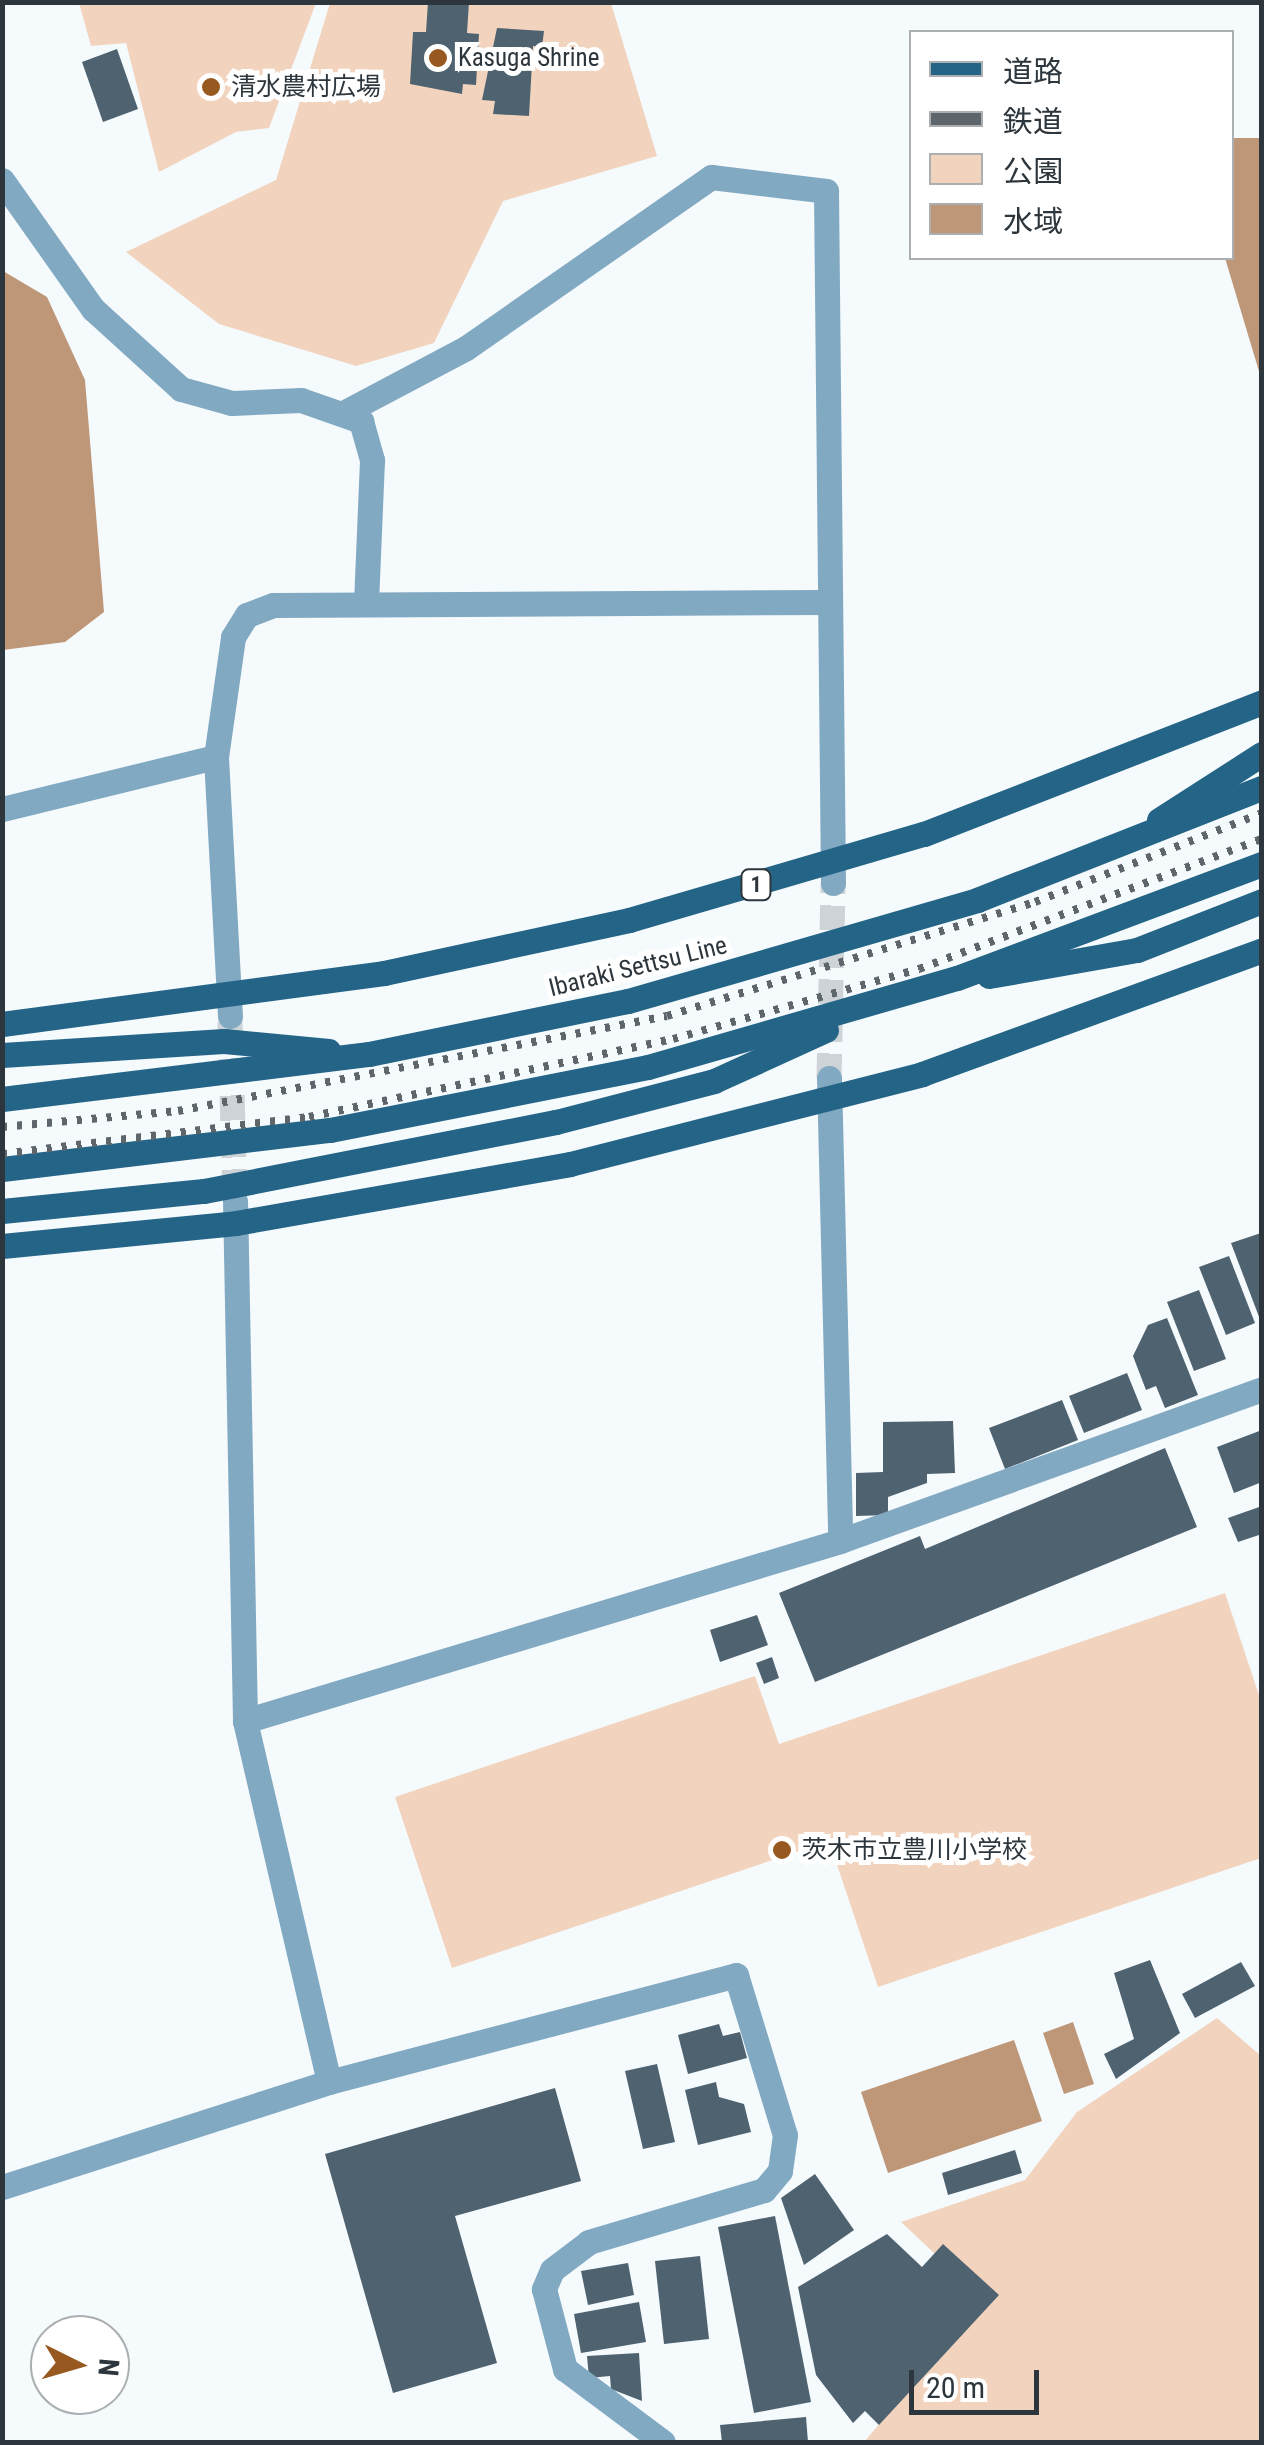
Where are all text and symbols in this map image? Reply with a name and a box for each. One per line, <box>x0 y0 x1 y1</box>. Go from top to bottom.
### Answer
legend <box>909 30 1234 260</box>
place label: Kasuga Shrine <box>458 43 599 73</box>
marker: Kasuga Shrine <box>427 47 449 69</box>
text: 道路 <box>1003 54 1063 89</box>
place label: 清水農村広場 <box>231 72 381 102</box>
marker: 清水農村広場 <box>200 76 222 98</box>
text: 鉄道 <box>1003 104 1063 139</box>
text: 公園 <box>1003 154 1063 189</box>
text: 水域 <box>1003 204 1063 239</box>
road number: 1 <box>738 868 774 902</box>
street label: Ibaraki Settsu Line <box>546 930 730 1004</box>
place label: 茨木市立豊川小学校 <box>802 1835 1027 1865</box>
marker: 茨木市立豊川小学校 <box>771 1839 793 1861</box>
north arrow <box>30 2315 130 2415</box>
scale bar <box>914 2350 1044 2412</box>
text: N <box>91 2358 126 2377</box>
text: 20 m <box>926 2370 985 2405</box>

